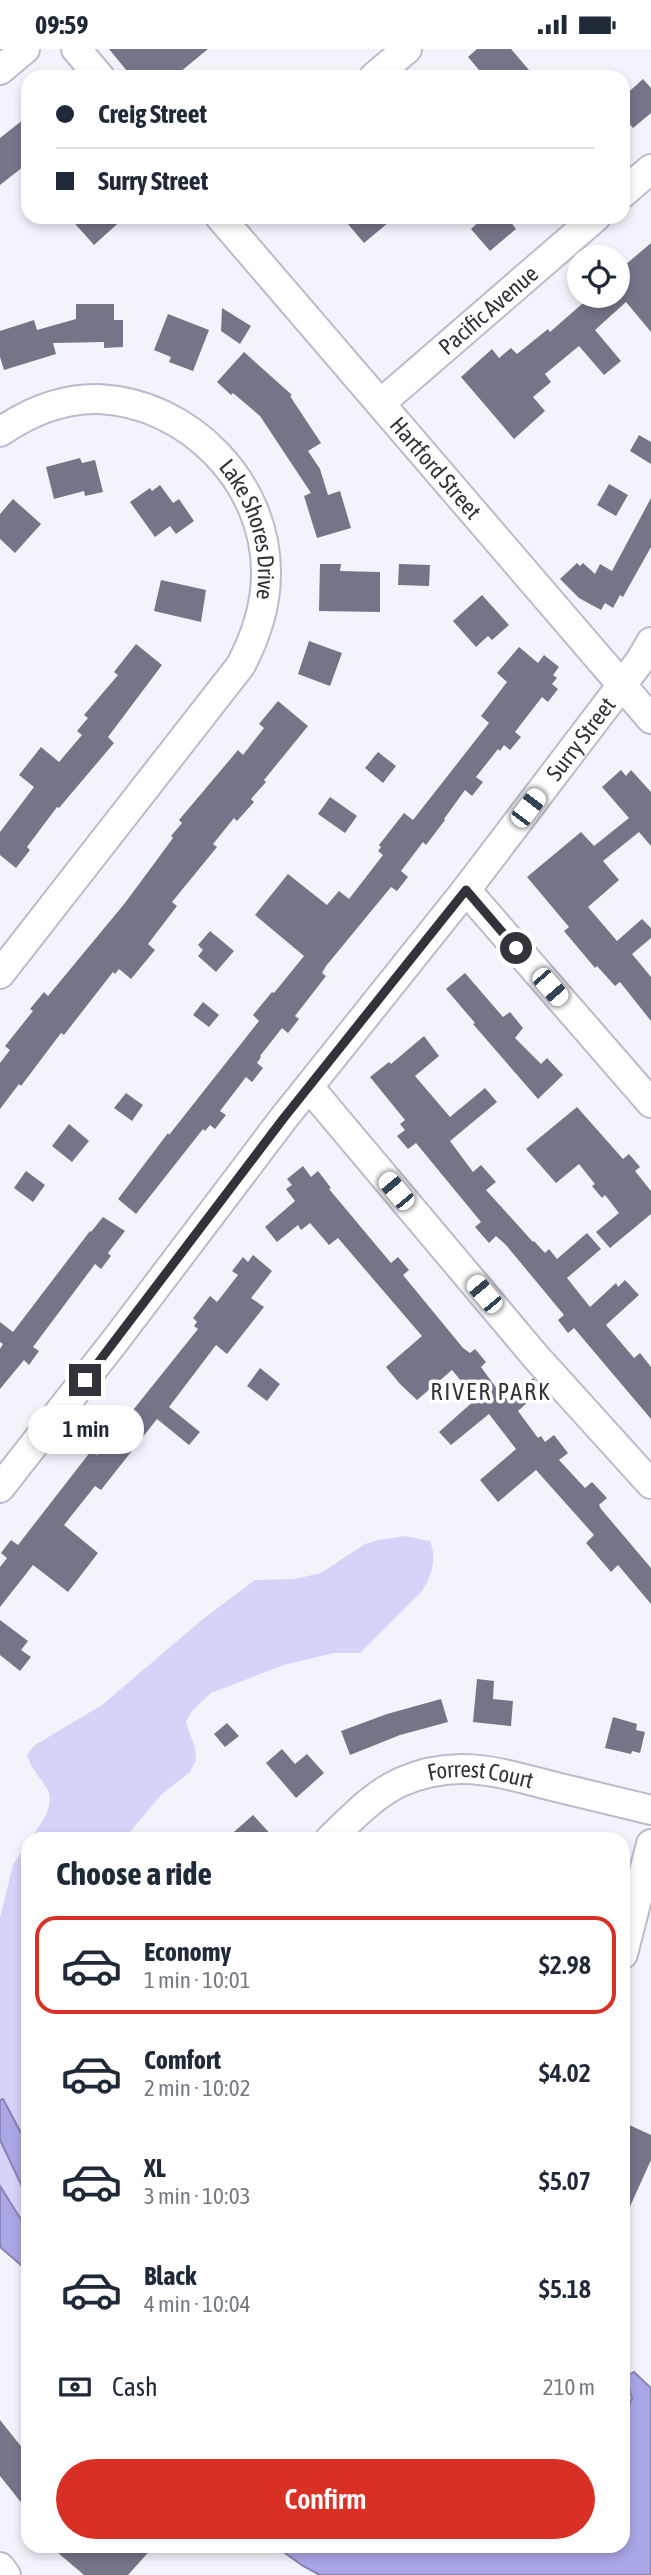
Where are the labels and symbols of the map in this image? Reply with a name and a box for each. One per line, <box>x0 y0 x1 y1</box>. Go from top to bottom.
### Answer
street label: Pacific Avenue <box>434 260 543 360</box>
street label: Hartford Street <box>385 412 486 524</box>
street label: Lake Shores Drive <box>214 454 279 601</box>
street label: Surry Street <box>541 692 621 786</box>
car <box>507 785 550 831</box>
route start <box>500 932 532 964</box>
car <box>529 964 572 1010</box>
car <box>375 1168 418 1214</box>
car <box>463 1271 506 1317</box>
route end <box>69 1364 101 1396</box>
district label: RIVER PARK <box>430 1378 552 1405</box>
callout: 1 min <box>27 1405 143 1453</box>
street label: Forrest Court <box>425 1756 536 1794</box>

